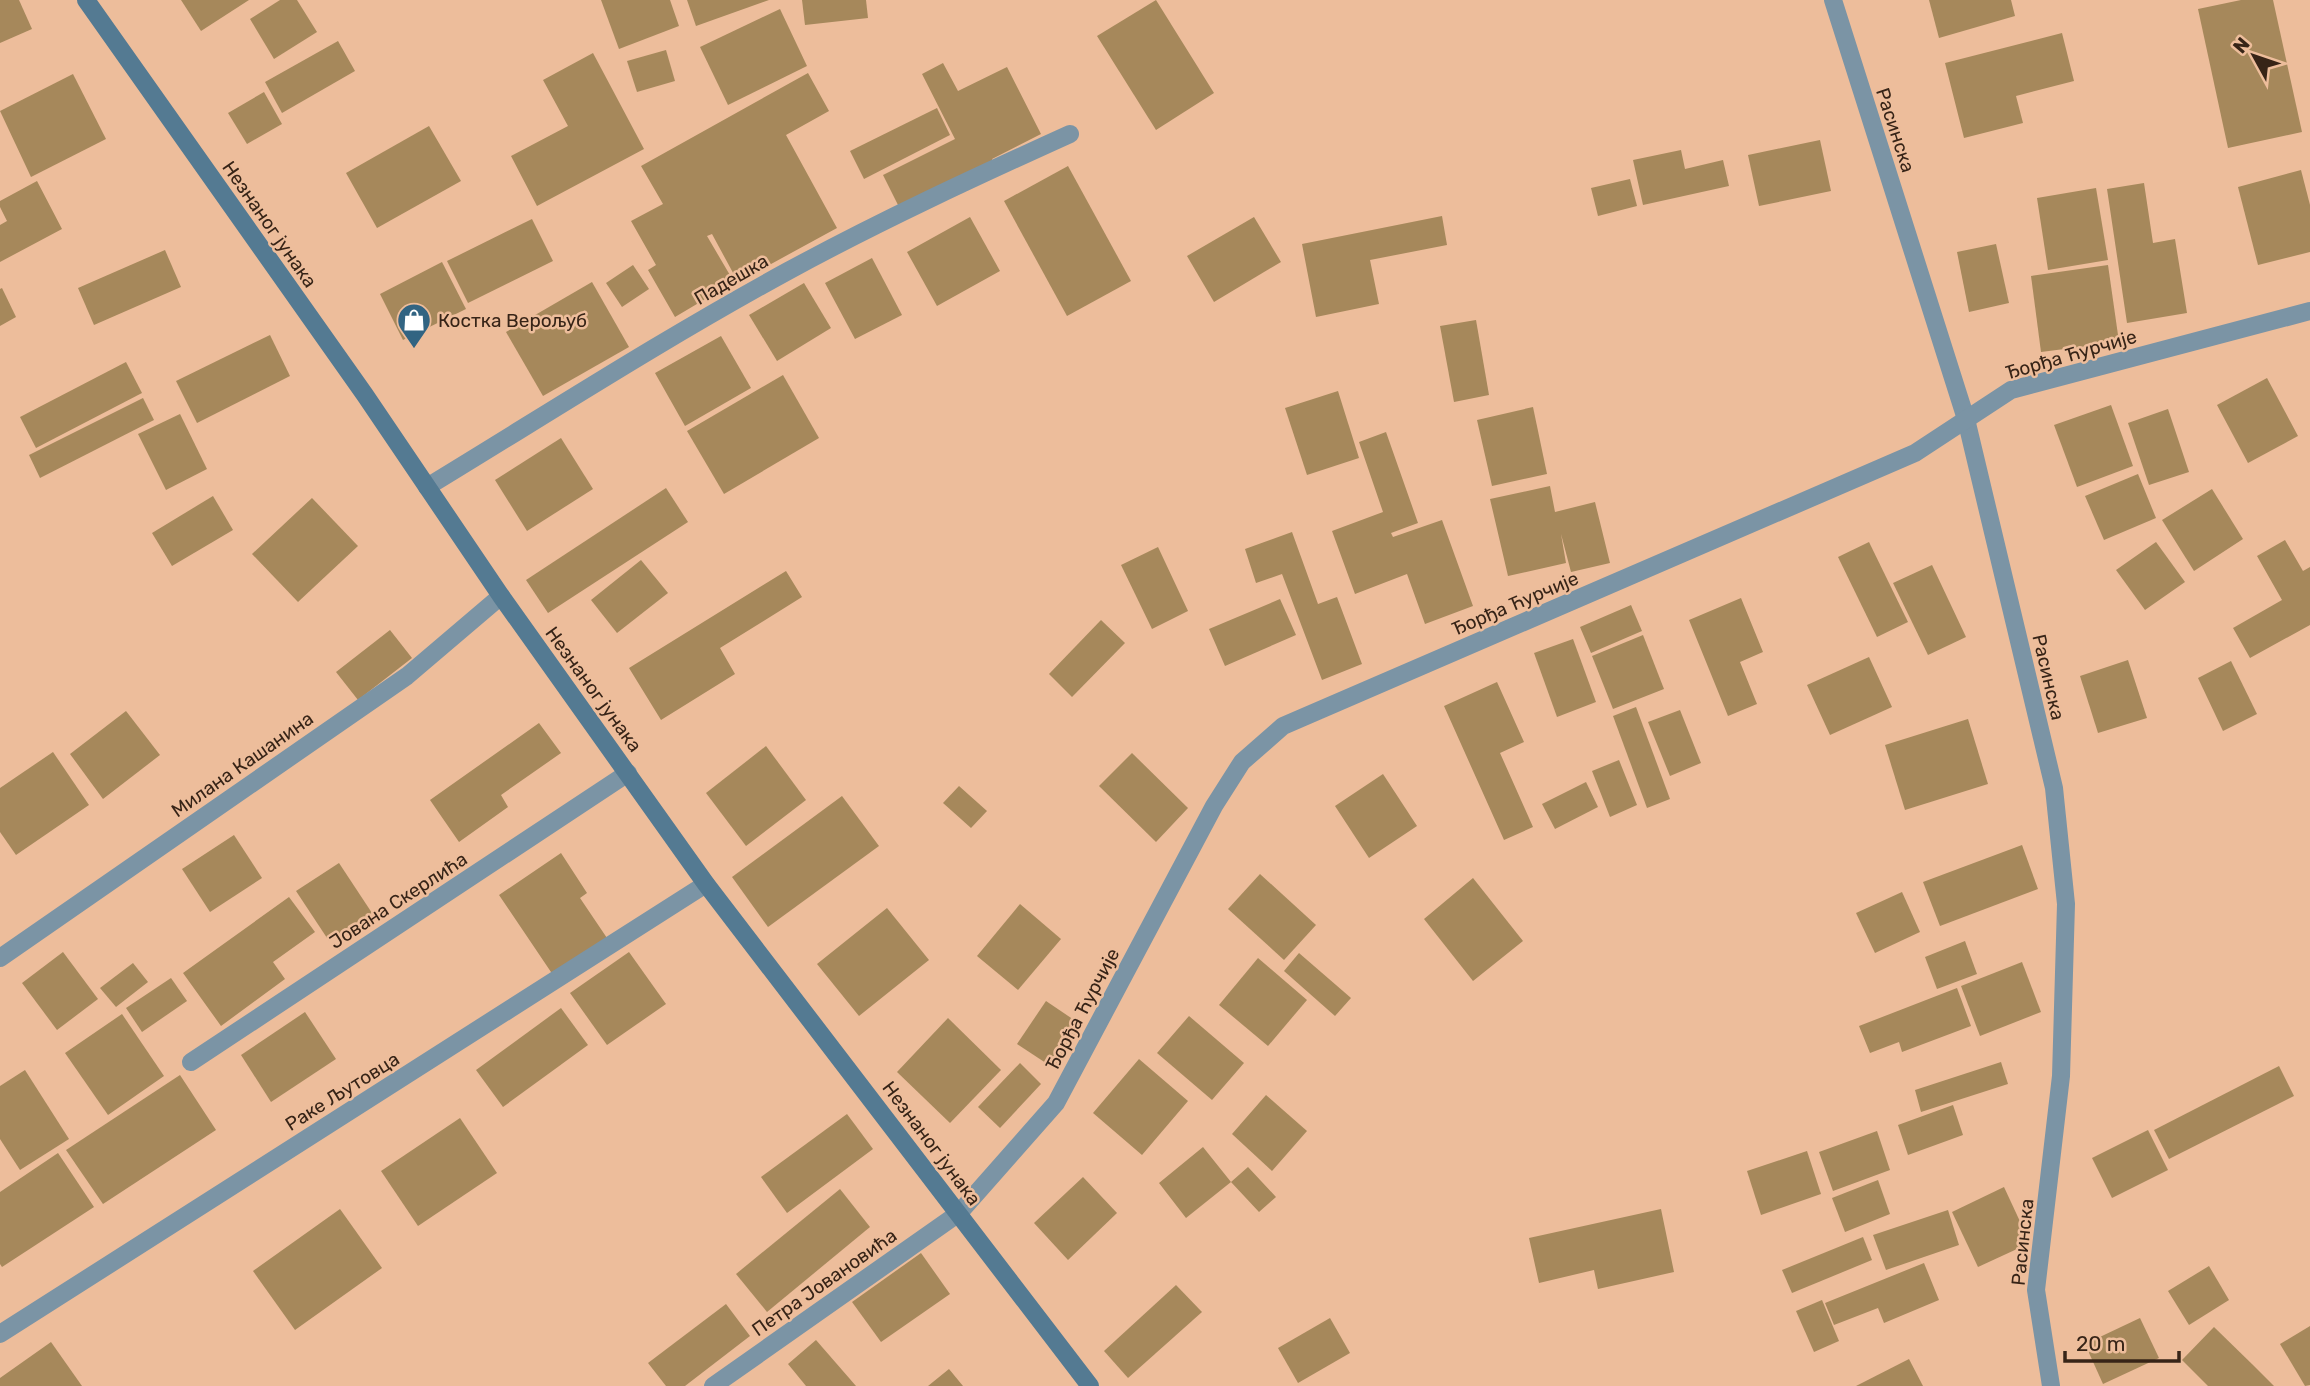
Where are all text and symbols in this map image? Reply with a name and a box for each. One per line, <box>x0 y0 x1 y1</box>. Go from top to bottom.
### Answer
north arrow <box>2219 21 2289 91</box>
text: N <box>2228 33 2255 58</box>
street label: Расинска <box>1871 85 1920 175</box>
street label: Незнаног јунака <box>217 157 322 292</box>
street label: Падешка <box>690 249 772 310</box>
shop icon: Костка Верољуб <box>395 301 433 350</box>
place label: Костка Верољуб <box>438 309 587 332</box>
street label: Ђорђа Ћурчије <box>2003 325 2139 384</box>
street label: Ђорђа Ћурчије <box>1448 566 1582 640</box>
street label: Незнаног јунака <box>540 622 647 756</box>
street label: Расинска <box>2027 632 2070 722</box>
street label: Милана Кашанина <box>167 707 318 822</box>
street label: Јована Скерлића <box>325 847 472 954</box>
street label: Ђорђа Ћурчије <box>1041 944 1124 1074</box>
street label: Раке Љутовца <box>281 1047 403 1136</box>
street label: Незнаног јунака <box>878 1077 986 1210</box>
street label: Расинска <box>2006 1197 2039 1287</box>
street label: Петра Јовановића <box>747 1224 901 1341</box>
scale bar <box>2065 1320 2179 1364</box>
text: 20 m <box>2076 1331 2125 1356</box>

